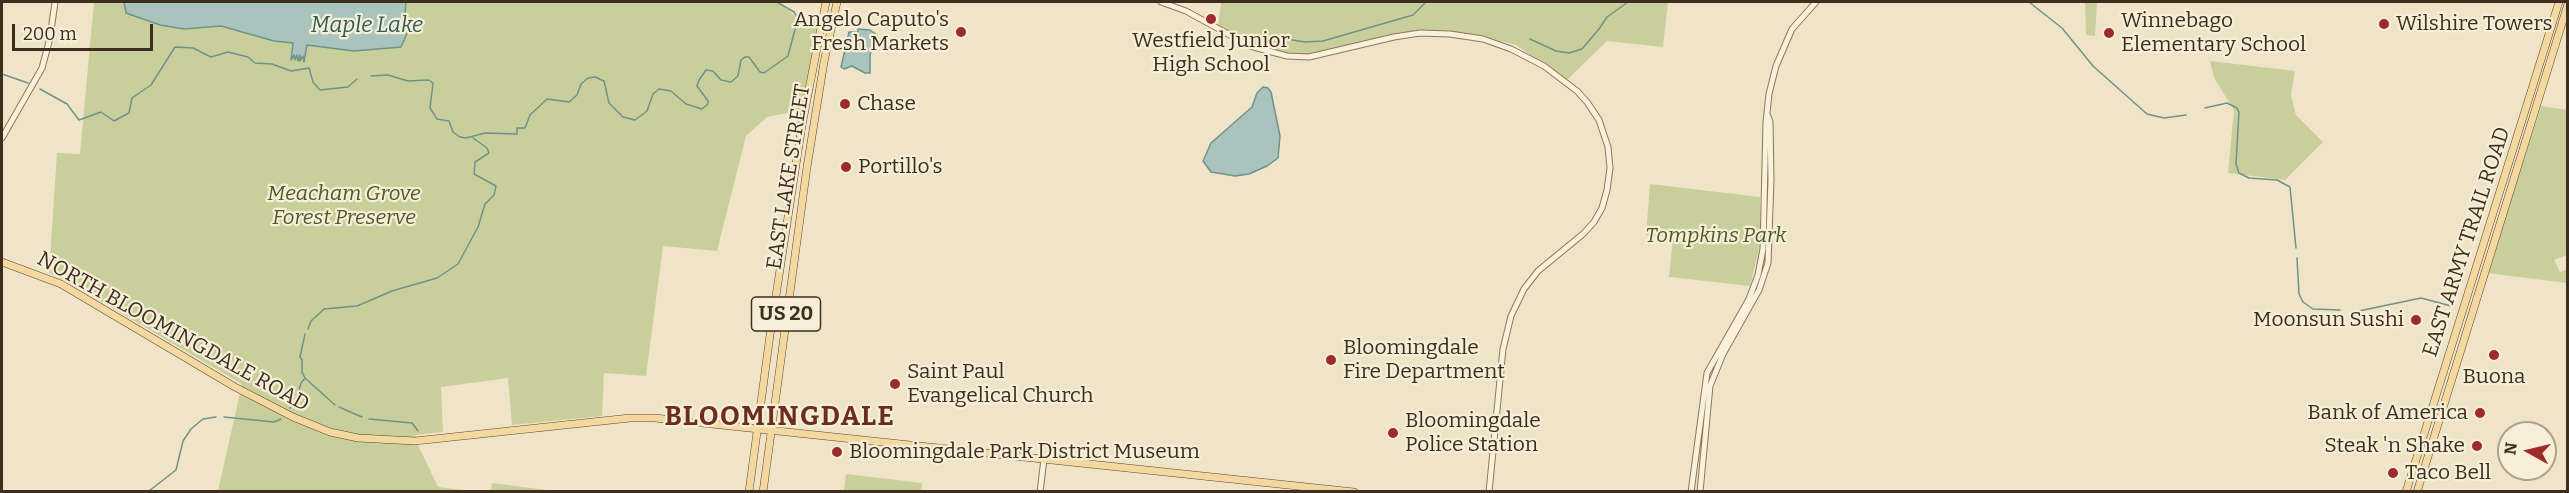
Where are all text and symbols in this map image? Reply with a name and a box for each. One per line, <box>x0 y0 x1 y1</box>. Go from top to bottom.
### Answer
place label: Angelo Caputo's Fresh Markets <box>793 7 949 57</box>
place label: Winnebago Elementary School <box>2121 8 2306 58</box>
place label: Wilshire Towers <box>2396 11 2553 37</box>
scale bar <box>15 12 156 50</box>
marker: Westfield Junior High School <box>1204 12 1218 26</box>
water label: Maple Lake <box>311 13 423 39</box>
marker: Wilshire Towers <box>2377 17 2391 31</box>
text: 200 m <box>23 23 77 45</box>
marker: Angelo Caputo's Fresh Markets <box>954 25 968 39</box>
marker: Winnebago Elementary School <box>2102 26 2116 40</box>
place label: Westfield Junior High School <box>1132 28 1290 78</box>
street label: EAST LAKE STREET <box>762 82 816 272</box>
place label: Chase <box>857 91 916 117</box>
marker: Chase <box>838 97 852 111</box>
street label: EAST ARMY TRAIL ROAD <box>2418 124 2516 360</box>
place label: Portillo's <box>858 154 943 180</box>
marker: Portillo's <box>839 160 853 174</box>
park label: Meacham Grove Forest Preserve <box>267 181 421 231</box>
park label: Tompkins Park <box>1645 223 1787 249</box>
street label: NORTH BLOOMINGDALE ROAD <box>33 247 313 417</box>
road number: US 20 <box>752 297 820 331</box>
place label: Moonsun Sushi <box>2253 307 2404 333</box>
marker: Moonsun Sushi <box>2409 313 2423 327</box>
place label: Bloomingdale Fire Department <box>1343 335 1505 385</box>
marker: Buona <box>2487 348 2501 362</box>
marker: Bloomingdale Fire Department <box>1324 353 1338 367</box>
place label: Saint Paul Evangelical Church <box>907 359 1093 409</box>
place label: Buona <box>2462 364 2526 390</box>
marker: Saint Paul Evangelical Church <box>888 377 902 391</box>
place label: Bank of America <box>2307 400 2468 426</box>
district label: BLOOMINGDALE <box>664 401 896 433</box>
marker: Bank of America <box>2473 406 2487 420</box>
place label: Bloomingdale Police Station <box>1405 408 1541 458</box>
north arrow <box>2497 421 2557 481</box>
marker: Bloomingdale Police Station <box>1386 426 1400 440</box>
place label: Steak 'n Shake <box>2324 433 2465 459</box>
place label: Bloomingdale Park District Museum <box>849 439 1200 465</box>
marker: Steak 'n Shake <box>2470 439 2484 453</box>
text: N <box>2500 441 2521 456</box>
marker: Bloomingdale Park District Museum <box>830 445 844 459</box>
place label: Taco Bell <box>2405 460 2491 486</box>
marker: Taco Bell <box>2386 466 2400 480</box>

